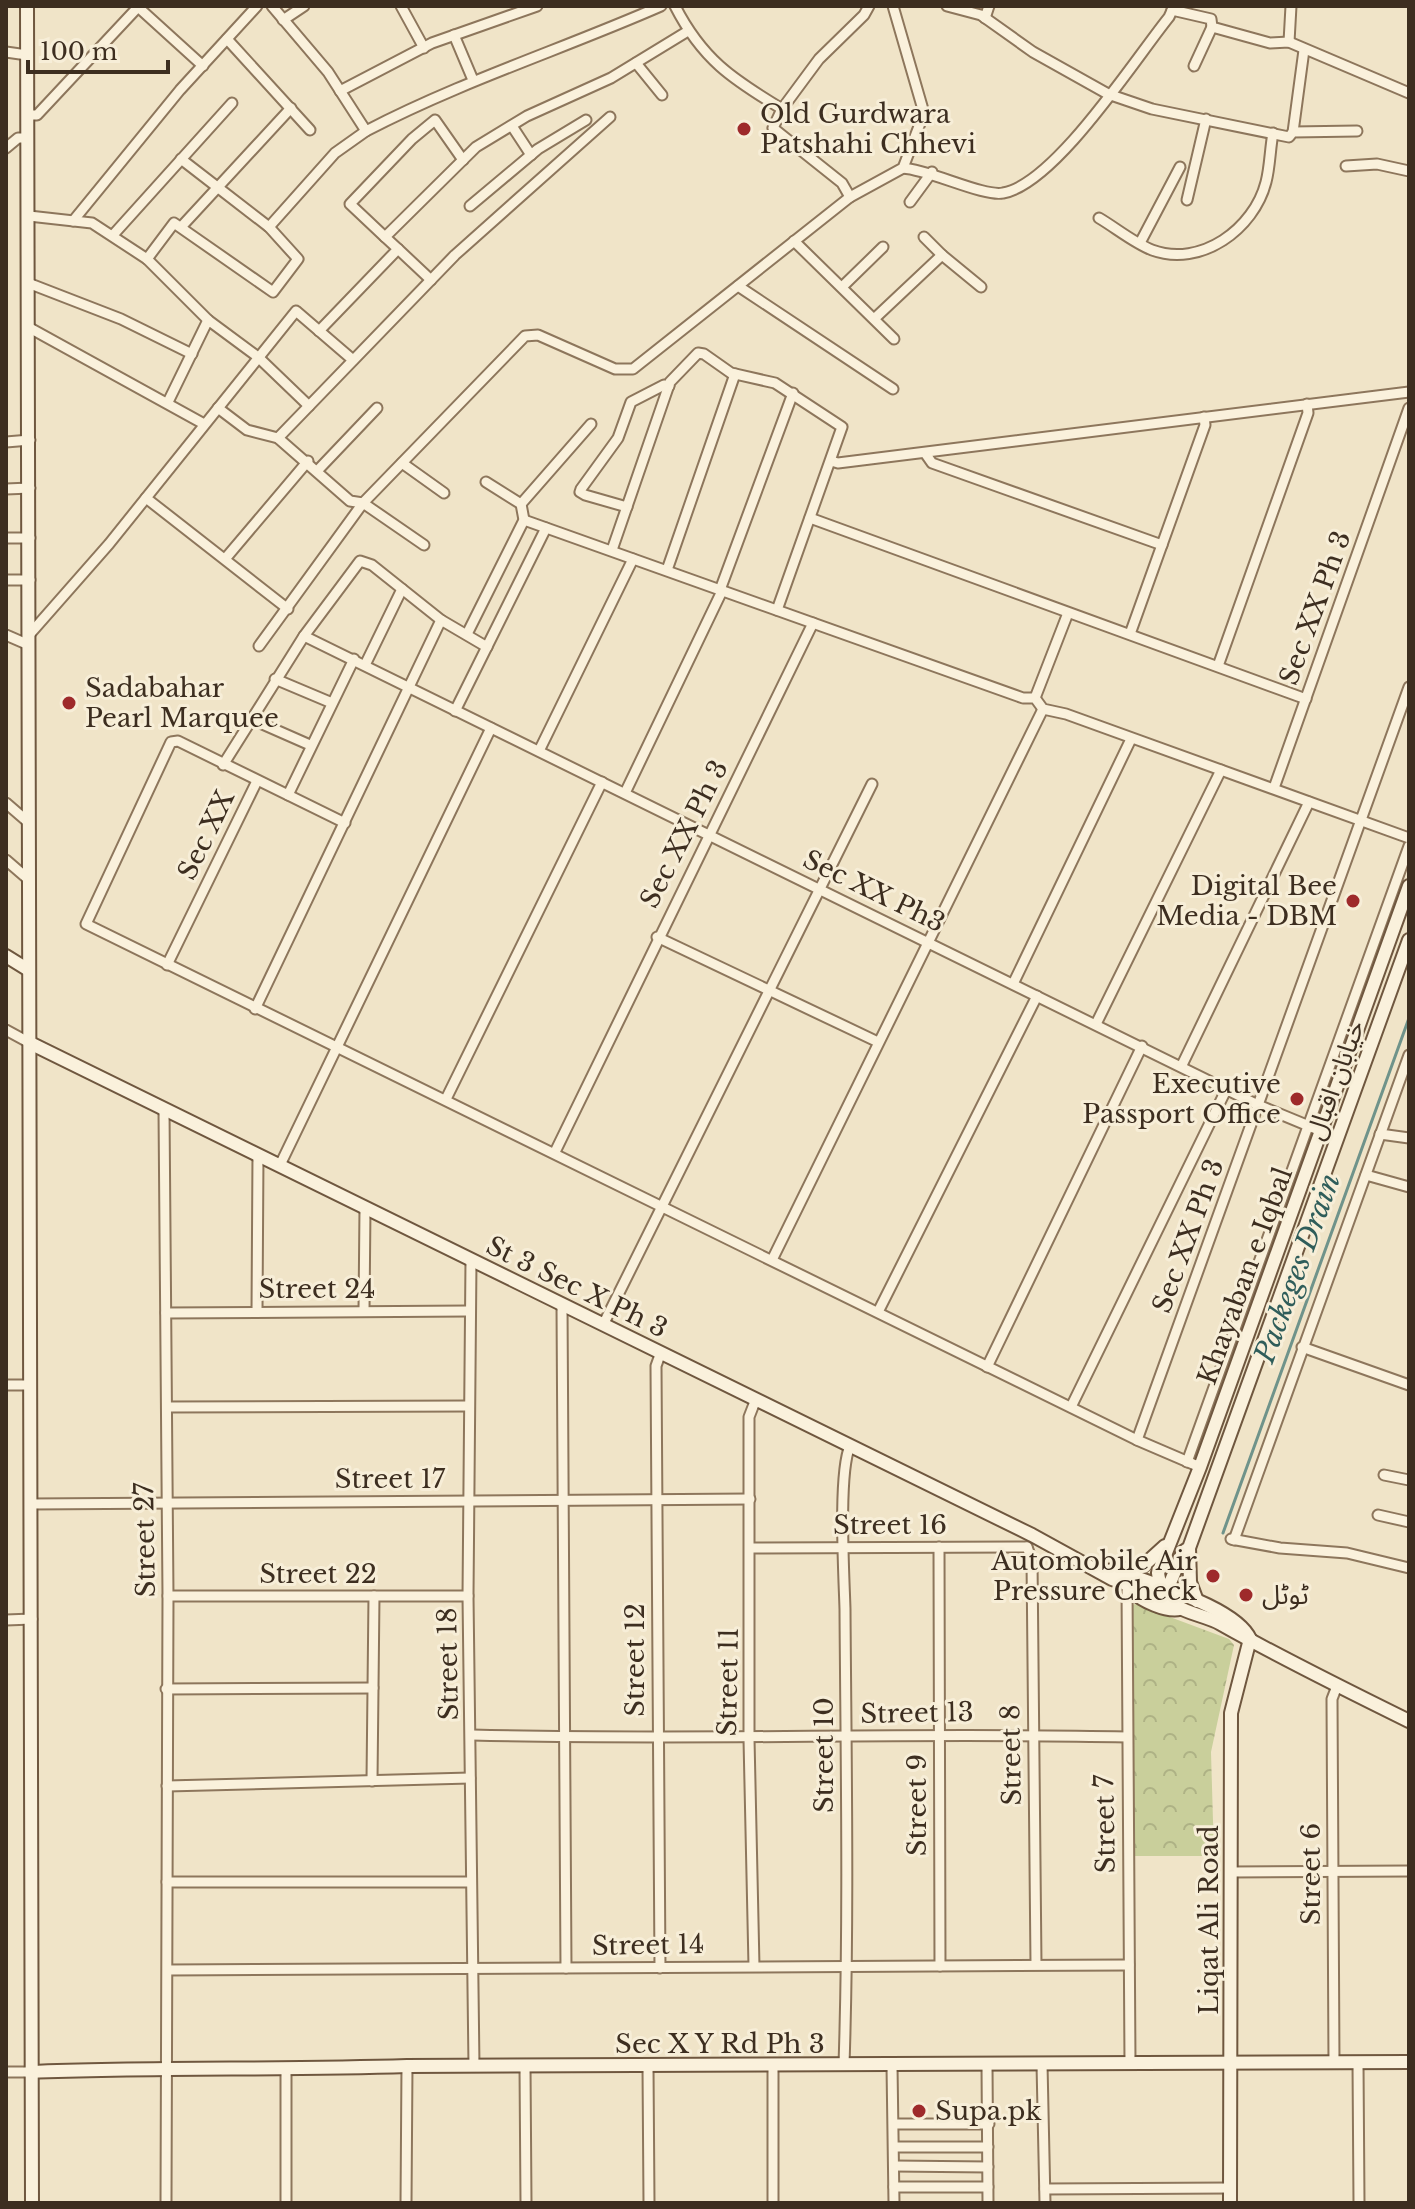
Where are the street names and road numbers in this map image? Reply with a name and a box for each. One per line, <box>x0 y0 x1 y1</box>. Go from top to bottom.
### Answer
street label: Sec XX Ph 3 <box>1272 527 1358 689</box>
street label: Sec XX Ph 3 <box>633 755 735 913</box>
street label: Sec XX <box>171 785 242 885</box>
street label: Sec XX Ph3 <box>798 843 950 939</box>
street label: خیابان اقبال <box>1299 1016 1371 1144</box>
street label: Sec XX Ph 3 <box>1145 1155 1231 1317</box>
street label: Khayaban e Iqbal <box>1191 1163 1299 1389</box>
street label: St 3 Sec X Ph 3 <box>481 1229 673 1345</box>
street label: Street 24 <box>259 1273 375 1305</box>
street label: Street 17 <box>335 1463 446 1495</box>
street label: Street 27 <box>128 1481 162 1598</box>
street label: Street 16 <box>833 1509 947 1541</box>
street label: Street 22 <box>259 1558 377 1590</box>
street label: Street 12 <box>619 1603 651 1717</box>
street label: Street 18 <box>431 1607 465 1721</box>
street label: Street 11 <box>711 1627 745 1737</box>
street label: Street 13 <box>860 1696 974 1730</box>
street label: Street 10 <box>808 1697 840 1813</box>
street label: Street 8 <box>994 1704 1028 1806</box>
street label: Street 9 <box>901 1754 933 1856</box>
street label: Street 7 <box>1088 1773 1122 1874</box>
street label: Street 6 <box>1295 1823 1327 1925</box>
street label: Liqat Ali Road <box>1193 1825 1225 2015</box>
street label: Street 14 <box>591 1928 705 1962</box>
street label: Sec X Y Rd Ph 3 <box>615 2028 825 2060</box>

